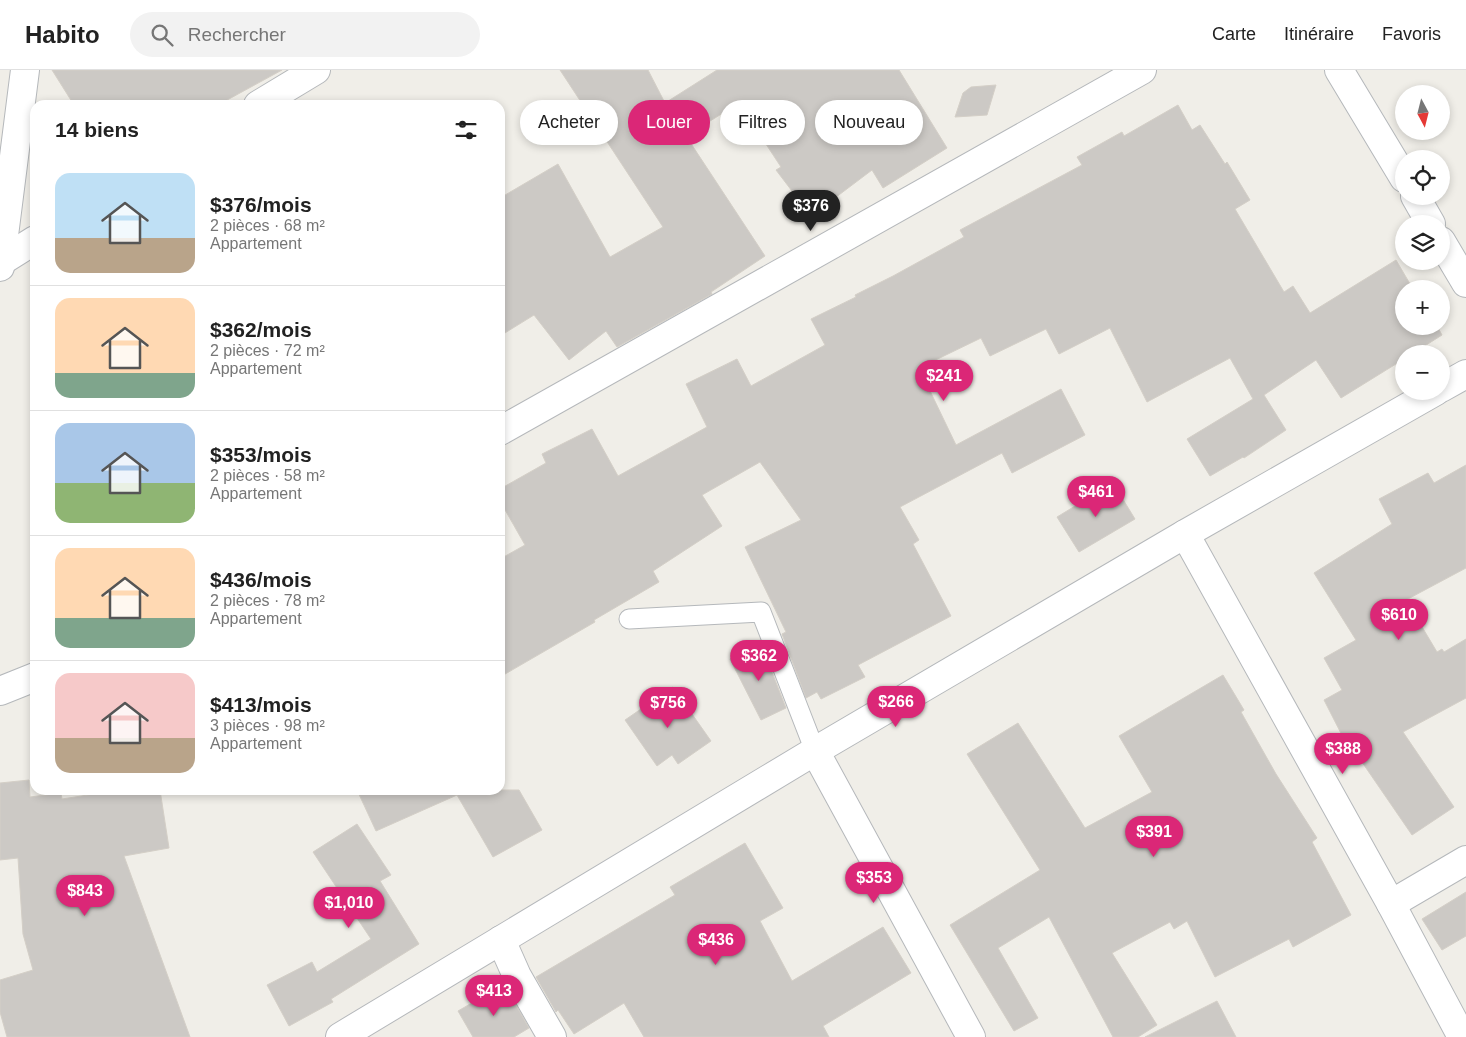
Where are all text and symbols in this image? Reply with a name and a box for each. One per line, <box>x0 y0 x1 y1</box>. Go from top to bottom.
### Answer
search box <box>130 12 480 57</box>
text: Habito <box>25 21 100 48</box>
icon: search <box>148 21 176 49</box>
text: Rechercher <box>188 24 286 45</box>
text: Carte <box>1212 24 1256 44</box>
text: Itinéraire <box>1284 24 1354 44</box>
text: Favoris <box>1382 24 1441 44</box>
north arrow <box>1395 85 1450 140</box>
map controls <box>1395 85 1450 400</box>
chip: Acheter <box>520 100 618 145</box>
chip: Louer <box>628 100 710 145</box>
chip: Filtres <box>720 100 805 145</box>
chip: Nouveau <box>815 100 923 145</box>
icon: filters <box>452 116 480 144</box>
text: 14 biens <box>55 118 139 141</box>
button: locate <box>1395 150 1450 205</box>
pin: $376 <box>781 190 841 232</box>
icon: home <box>95 193 155 253</box>
text: $376/mois <box>210 193 312 216</box>
text: $376 <box>793 197 829 214</box>
button: layers <box>1395 215 1450 270</box>
text: 2 pièces · 68 m² <box>210 217 325 234</box>
text: Appartement <box>210 235 302 252</box>
button: + <box>1395 280 1450 335</box>
icon: home <box>95 318 155 378</box>
text: $362/mois <box>210 318 312 341</box>
text: 2 pièces · 72 m² <box>210 342 325 359</box>
button: − <box>1395 345 1450 400</box>
text: Appartement <box>210 360 302 377</box>
pin: $241 <box>914 360 974 402</box>
text: $241 <box>926 367 962 384</box>
icon: home <box>95 443 155 503</box>
text: $353/mois <box>210 443 312 466</box>
text: 2 pièces · 58 m² <box>210 467 325 484</box>
pin: $461 <box>1066 476 1126 518</box>
text: $461 <box>1078 483 1114 500</box>
text: Appartement <box>210 485 302 502</box>
icon: home <box>95 568 155 628</box>
text: $436/mois <box>210 568 312 591</box>
text: 2 pièces · 78 m² <box>210 592 325 609</box>
pin: $610 <box>1369 598 1429 641</box>
text: $610 <box>1381 606 1417 623</box>
text: Appartement <box>210 610 302 627</box>
pin: $362 <box>729 640 789 682</box>
text: $362 <box>741 647 777 664</box>
pin: $756 <box>638 686 698 729</box>
pin: $266 <box>866 686 926 728</box>
icon: home <box>95 693 155 753</box>
text: $413/mois <box>210 693 312 716</box>
text: $266 <box>878 693 914 710</box>
text: $756 <box>650 694 686 711</box>
text: 3 pièces · 98 m² <box>210 717 325 734</box>
pin: $388 <box>1313 732 1373 775</box>
text: Appartement <box>210 735 302 752</box>
text: $388 <box>1325 740 1361 757</box>
pin: $391 <box>1124 816 1184 858</box>
text: $391 <box>1136 823 1172 840</box>
pin: $353 <box>844 862 904 904</box>
text: $353 <box>856 869 892 886</box>
pin: $843 <box>55 874 115 917</box>
text: $843 <box>67 882 103 899</box>
pin: $1,010 <box>308 886 390 929</box>
text: $1,010 <box>325 894 373 911</box>
pin: $436 <box>686 924 746 966</box>
text: $436 <box>698 931 734 948</box>
pin: $413 <box>464 974 524 1017</box>
text: $413 <box>476 982 512 999</box>

